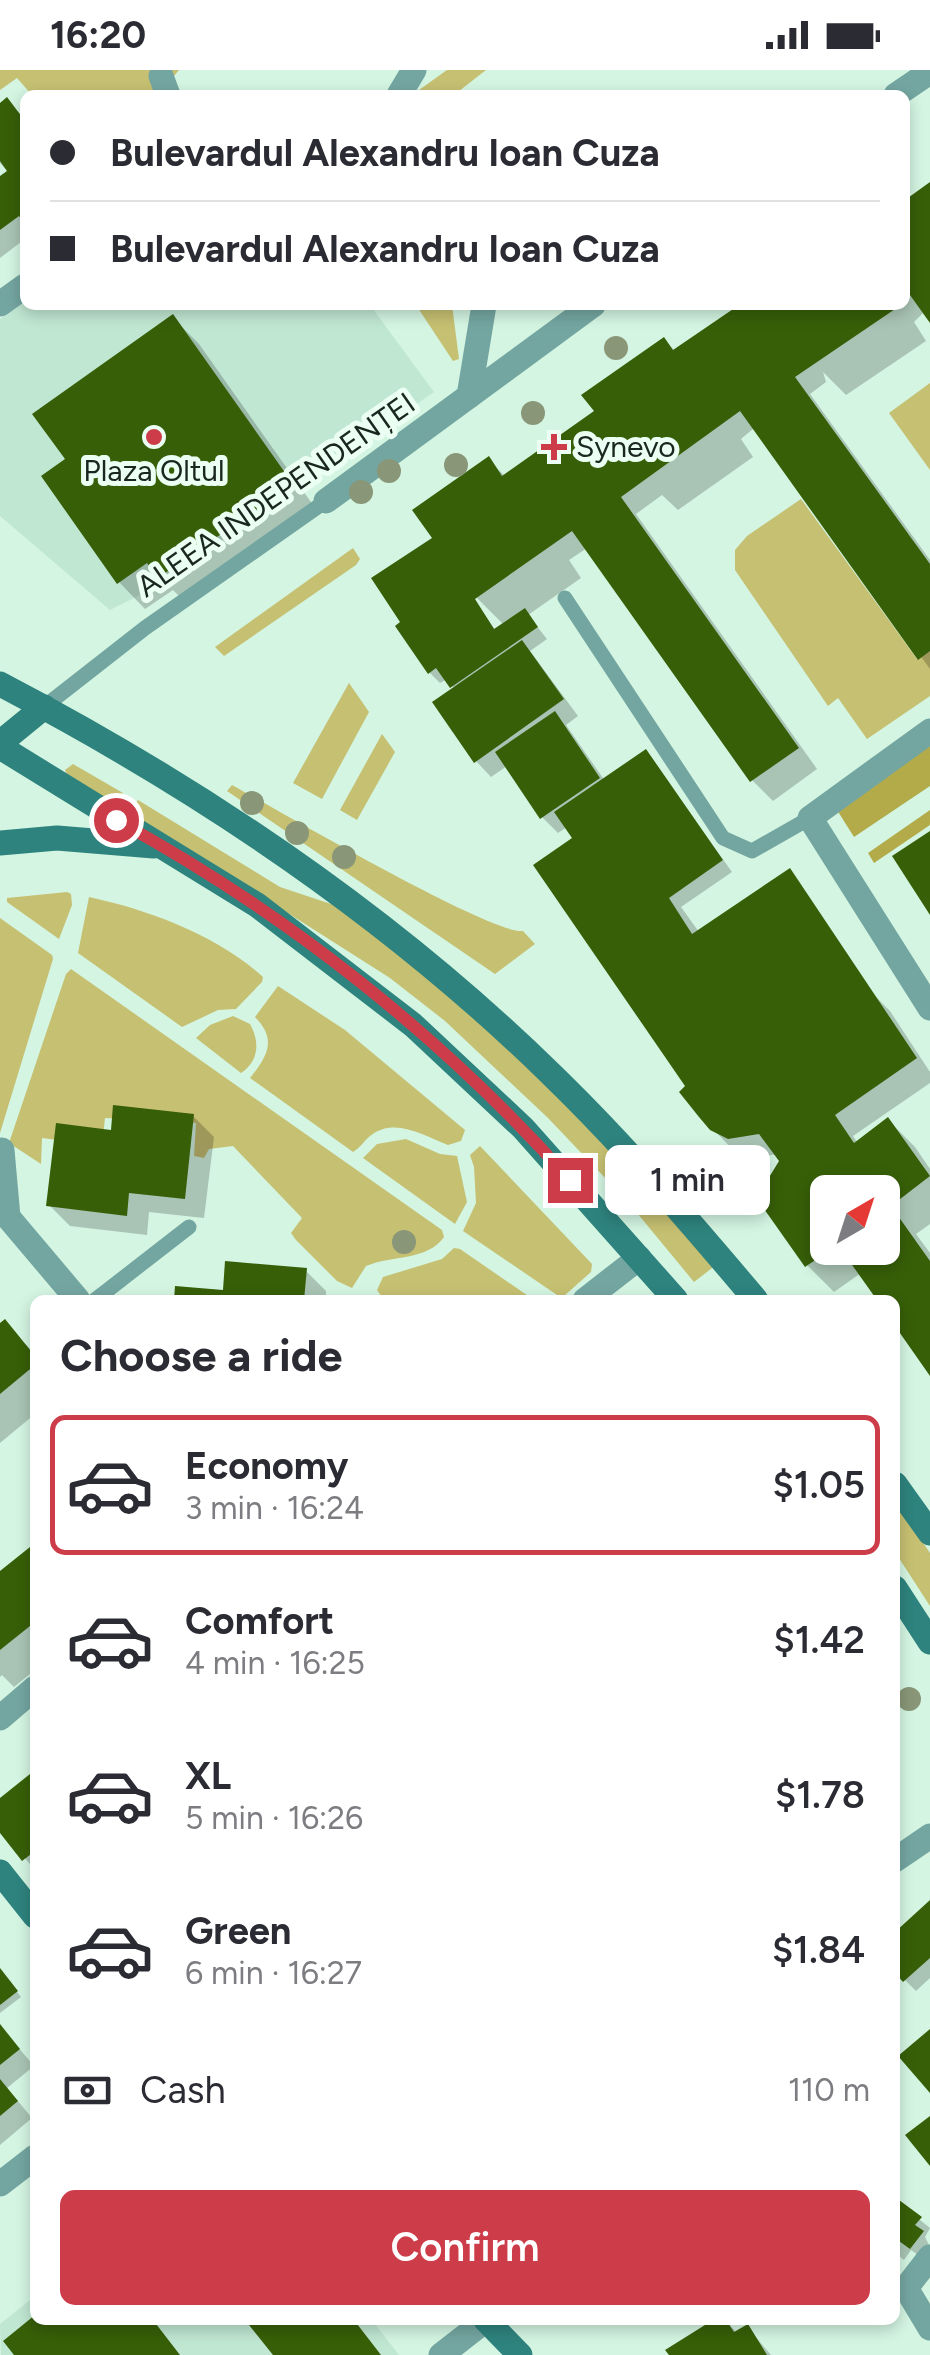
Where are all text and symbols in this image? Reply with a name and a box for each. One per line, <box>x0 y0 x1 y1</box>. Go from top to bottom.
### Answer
text: 16:20 <box>50 12 146 58</box>
text: Bulevardul Alexandru Ioan Cuza <box>110 130 660 176</box>
text: Bulevardul Alexandru Ioan Cuza <box>110 226 660 272</box>
street label: ALEEA INDEPENDENȚEI <box>129 384 422 605</box>
marker: Plaza Oltul <box>143 426 165 448</box>
place label: Synevo <box>576 428 676 465</box>
marker: Synevo <box>541 434 567 460</box>
place label: Plaza Oltul <box>83 452 225 489</box>
route start <box>94 798 139 843</box>
callout: 1 min <box>605 1145 770 1215</box>
route end <box>548 1158 593 1203</box>
text: 1 min <box>650 1161 725 1199</box>
north arrow <box>810 1175 900 1265</box>
map controls <box>810 1175 900 1265</box>
text: Choose a ride <box>60 1328 342 1382</box>
icon: car <box>65 1440 155 1530</box>
text: Economy <box>185 1443 348 1489</box>
text: $1.05 <box>773 1462 865 1508</box>
text: 3 min · 16:24 <box>185 1489 364 1527</box>
icon: car <box>65 1595 155 1685</box>
text: Comfort <box>185 1598 334 1644</box>
text: $1.42 <box>773 1617 865 1663</box>
text: 4 min · 16:25 <box>185 1644 365 1682</box>
icon: car <box>65 1750 155 1840</box>
text: XL <box>185 1753 231 1799</box>
text: $1.78 <box>775 1772 865 1818</box>
text: 5 min · 16:26 <box>185 1799 363 1837</box>
icon: car <box>65 1905 155 1995</box>
text: Green <box>185 1908 291 1954</box>
text: $1.84 <box>772 1927 865 1973</box>
text: 6 min · 16:27 <box>185 1954 362 1992</box>
icon: cash <box>60 2063 115 2118</box>
text: Cash <box>140 2067 226 2113</box>
text: 110 m <box>788 2071 870 2109</box>
button: Confirm <box>60 2190 870 2305</box>

